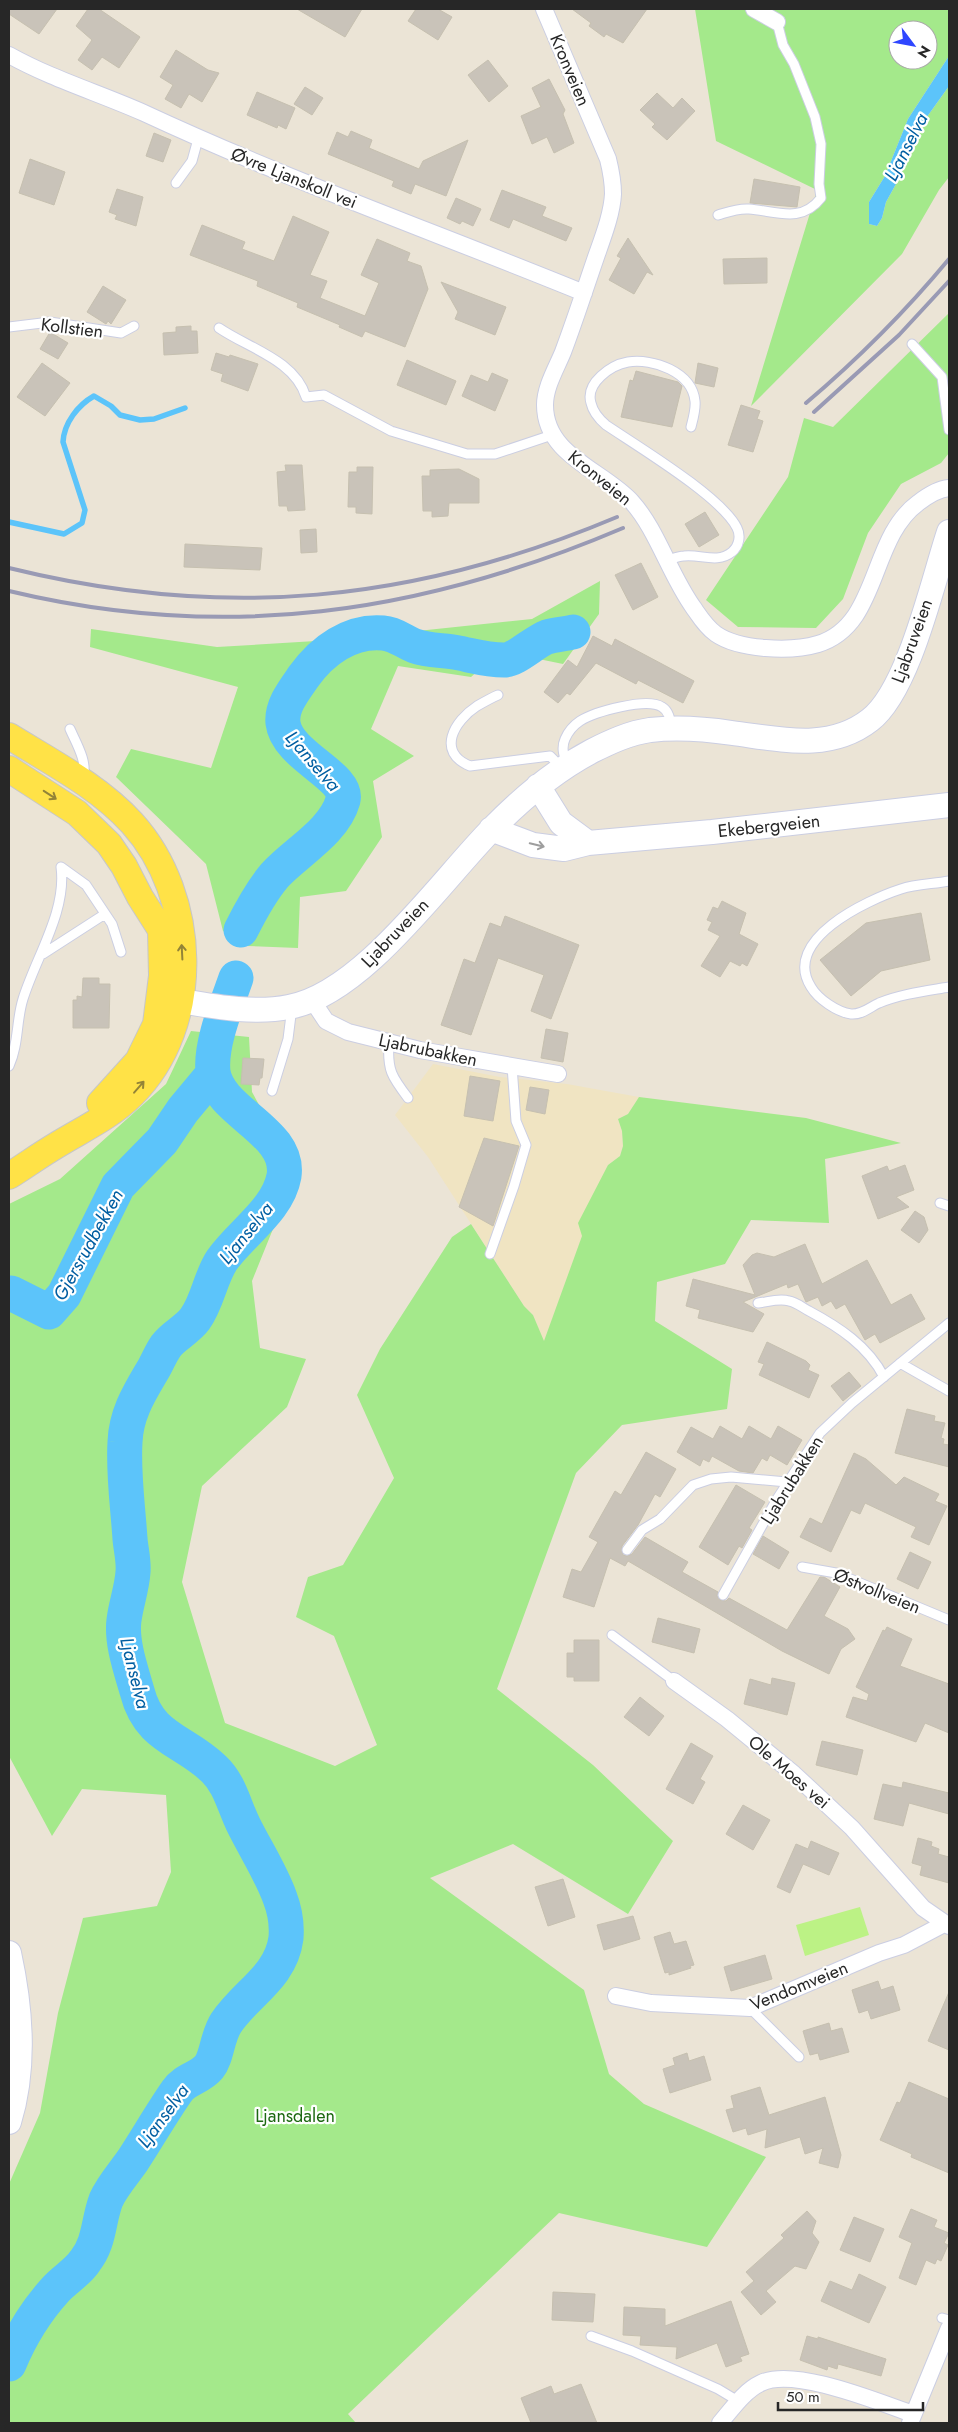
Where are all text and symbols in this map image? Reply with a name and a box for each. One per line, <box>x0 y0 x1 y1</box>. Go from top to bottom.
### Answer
north arrow <box>888 20 938 70</box>
street label: Kronveien <box>543 30 597 110</box>
text: N <box>913 42 935 62</box>
water label: Ljanselva <box>877 108 935 186</box>
street label: Øvre Ljanskoll vei <box>227 141 361 215</box>
street label: Kollstien <box>39 311 105 345</box>
street label: Kronveien <box>562 444 638 512</box>
street label: Ljabruveien <box>885 595 939 687</box>
water label: Ljanselva <box>279 725 347 798</box>
one-way arrow <box>43 790 57 800</box>
street label: Ekebergveien <box>717 808 821 844</box>
one-way arrow <box>529 841 545 850</box>
street label: Ljabruveien <box>355 893 435 973</box>
one-way arrow <box>177 944 187 960</box>
street label: Ljabrubakken <box>376 1027 480 1073</box>
one-way arrow <box>133 1081 145 1094</box>
water label: Gjersrudbekken <box>46 1184 130 1306</box>
water label: Ljanselva <box>213 1196 280 1270</box>
street label: Ljabrubakken <box>754 1431 830 1529</box>
street label: Østvollveien <box>830 1562 924 1620</box>
water label: Ljanselva <box>113 1634 157 1712</box>
street label: Ole Moes vei <box>742 1729 836 1815</box>
street label: Vendomveien <box>746 1955 852 2017</box>
water label: Ljanselva <box>131 2078 196 2153</box>
park label: Ljansdalen <box>255 2103 335 2129</box>
scale bar <box>778 2380 923 2412</box>
text: 50 m <box>786 2386 820 2408</box>

